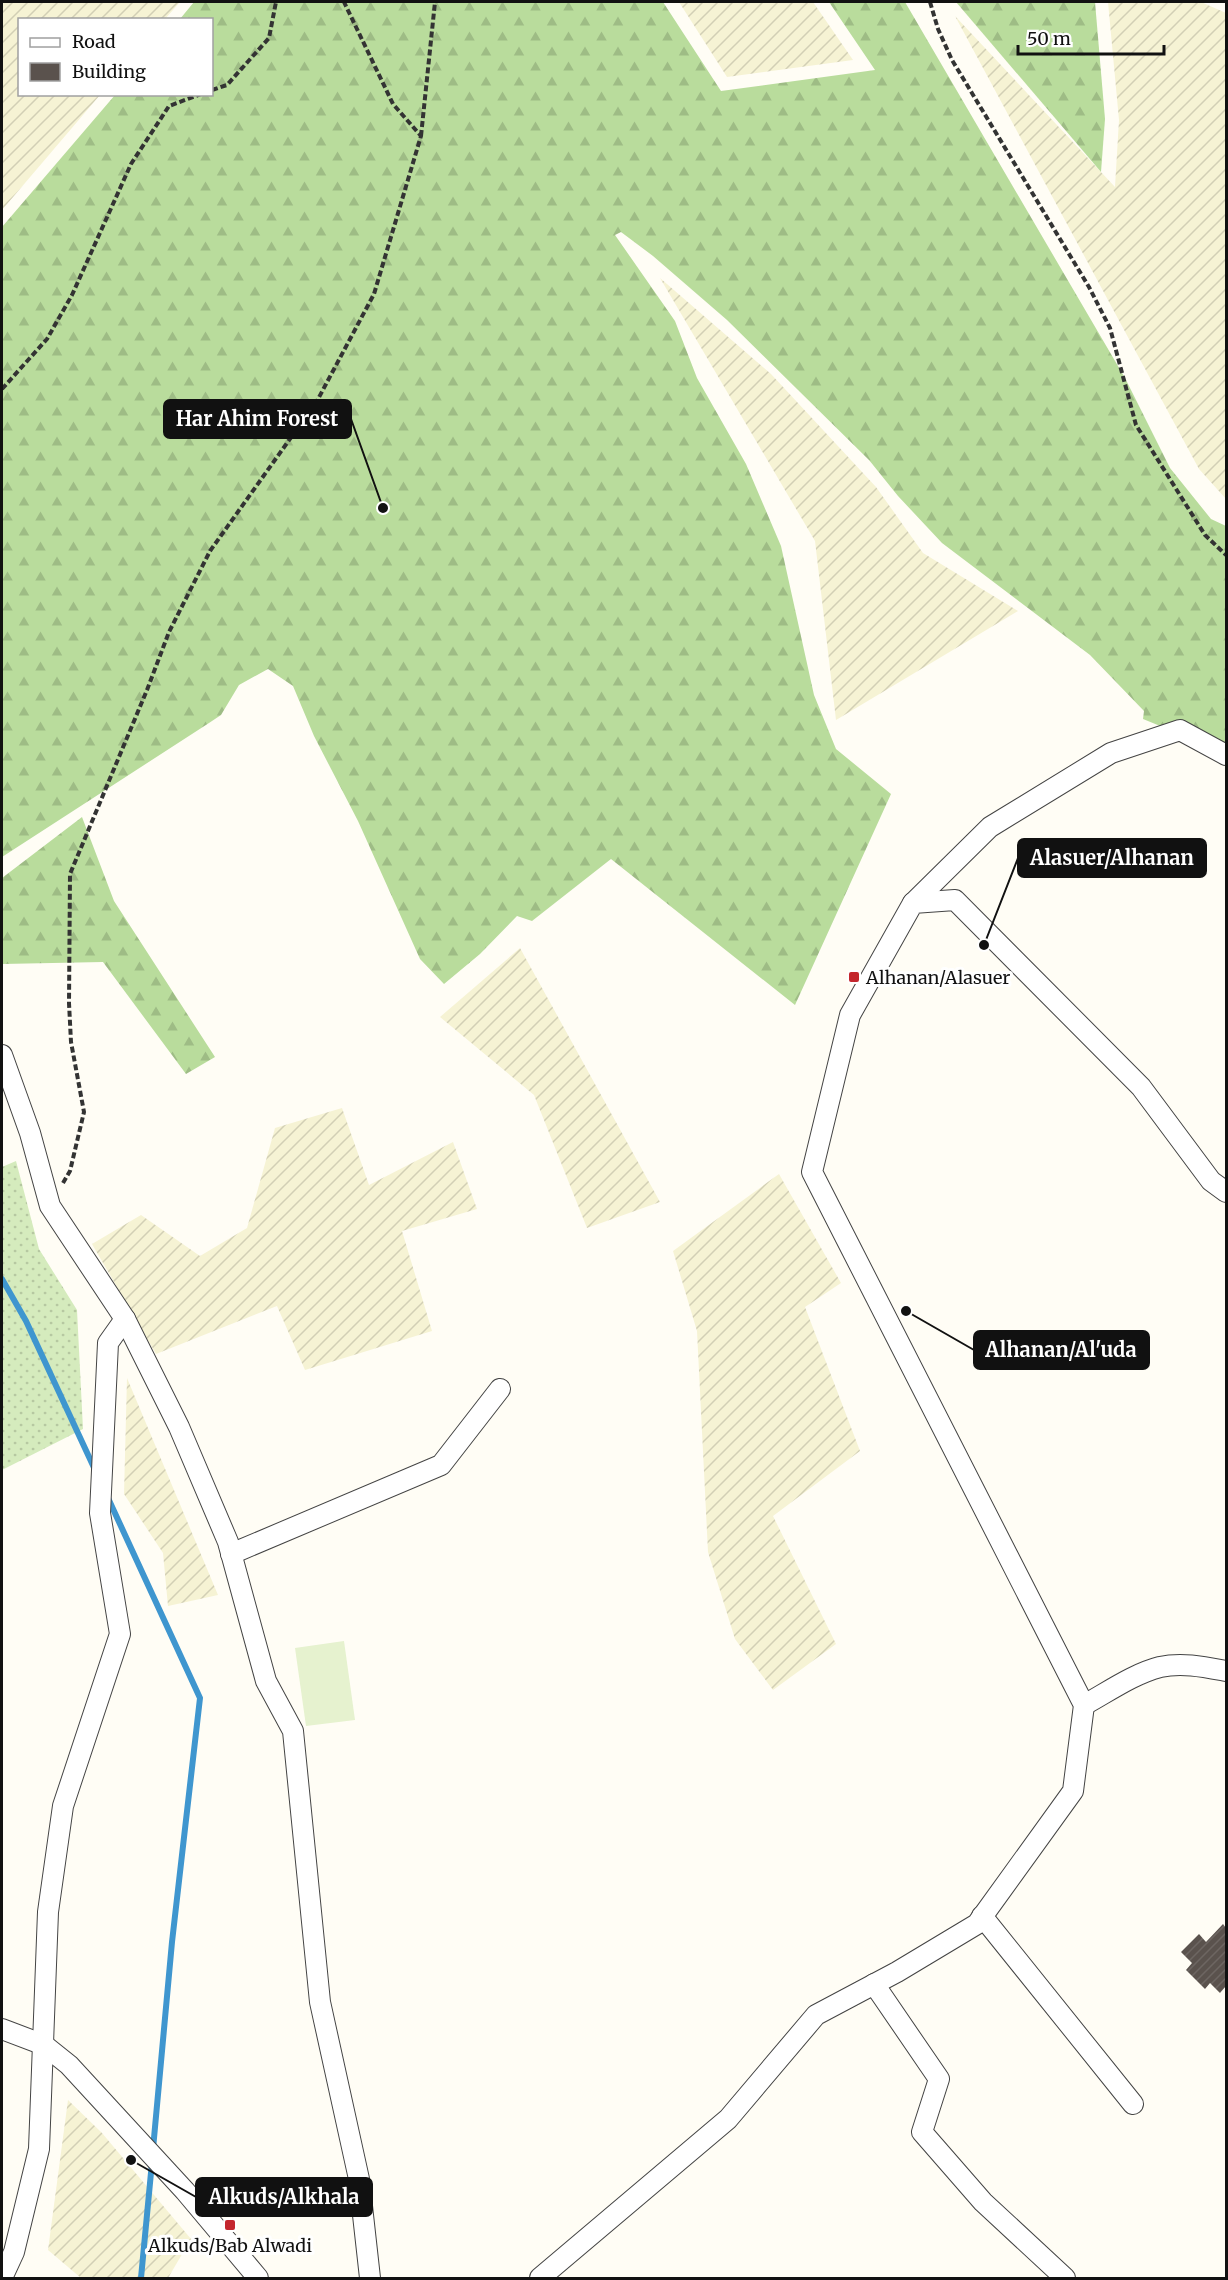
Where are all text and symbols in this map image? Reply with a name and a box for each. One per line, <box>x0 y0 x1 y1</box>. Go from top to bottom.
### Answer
legend <box>18 18 213 96</box>
scale bar <box>1018 18 1164 56</box>
text: 50 m <box>1027 27 1071 50</box>
text: Road <box>72 30 116 53</box>
text: Building <box>72 60 146 83</box>
callout: Har Ahim Forest <box>164 400 351 438</box>
text: Har Ahim Forest <box>176 406 338 431</box>
callout: Alasuer/Alhanan <box>1018 839 1206 877</box>
text: Alasuer/Alhanan <box>1029 845 1194 870</box>
place label: Alhanan/Alasuer <box>865 966 1010 989</box>
marker: Alhanan/Alasuer <box>847 970 861 984</box>
callout: Alhanan/Al'uda <box>974 1331 1149 1369</box>
text: Alhanan/Al'uda <box>984 1337 1137 1362</box>
callout: Alkuds/Alkhala <box>196 2178 372 2216</box>
text: Alkuds/Alkhala <box>207 2184 360 2209</box>
marker: Alkuds/Bab Alwadi <box>223 2218 237 2232</box>
place label: Alkuds/Bab Alwadi <box>147 2234 312 2257</box>

